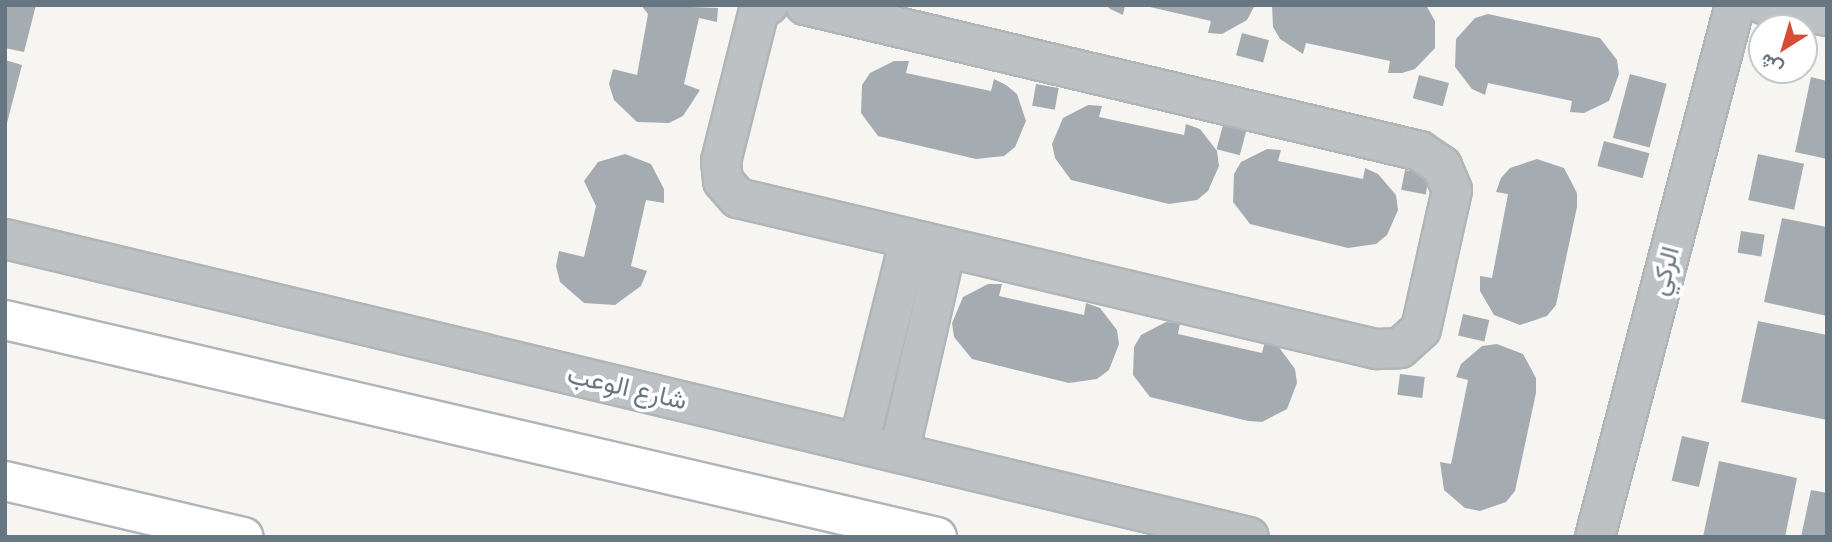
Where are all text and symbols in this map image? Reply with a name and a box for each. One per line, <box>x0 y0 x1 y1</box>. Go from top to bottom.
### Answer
north arrow <box>1748 14 1818 84</box>
text: ش <box>1755 49 1787 81</box>
street label: الركي <box>1644 243 1686 299</box>
street label: شارع الوعب <box>564 359 690 417</box>

